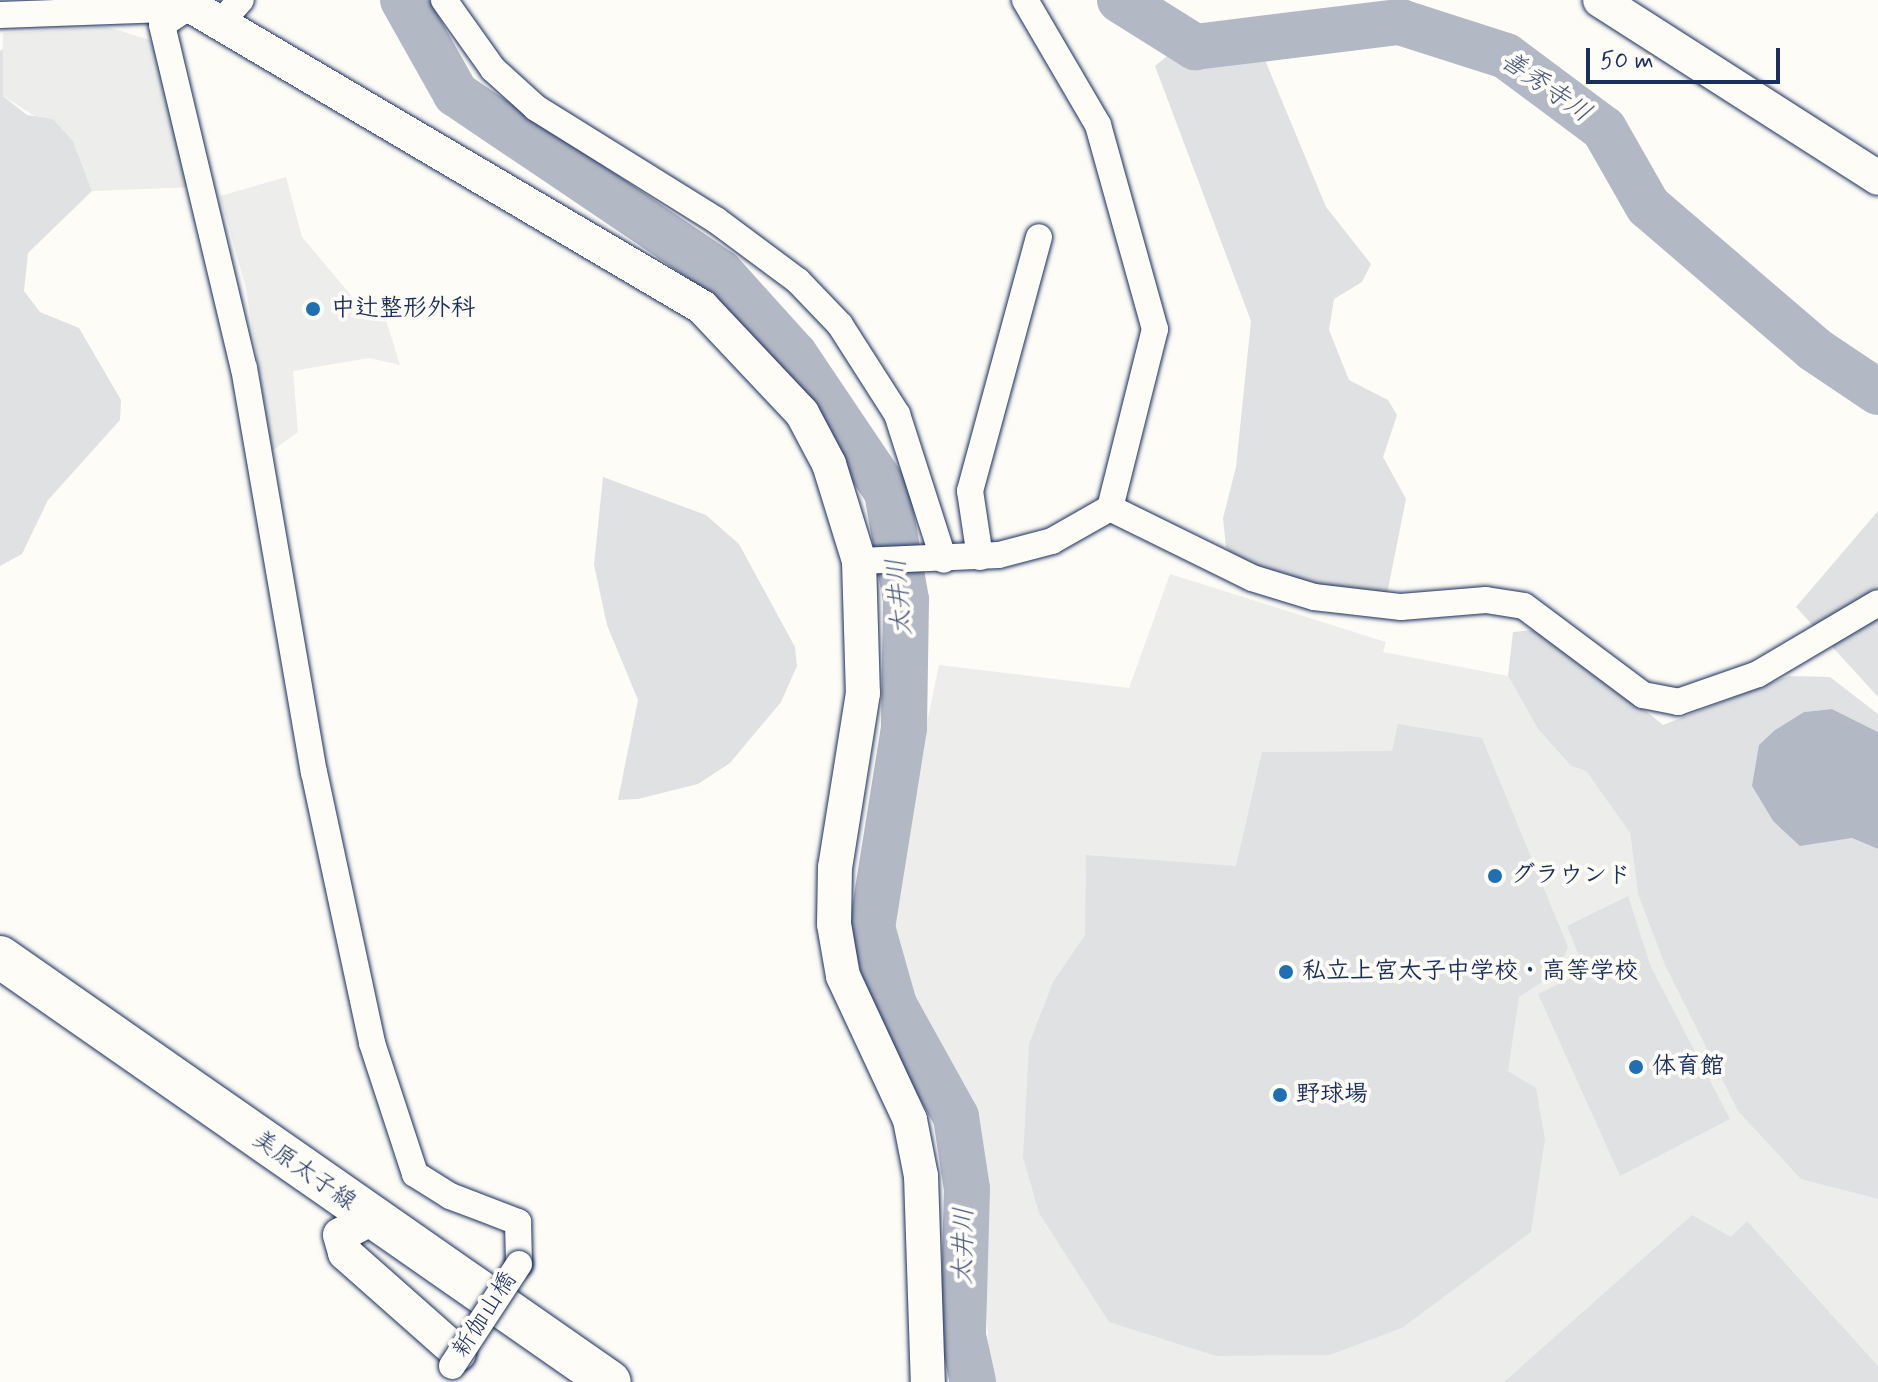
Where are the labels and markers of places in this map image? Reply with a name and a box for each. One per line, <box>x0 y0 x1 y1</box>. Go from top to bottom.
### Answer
place label: 中辻整形外科 <box>331 295 475 323</box>
marker: 中辻整形外科 <box>302 298 324 320</box>
place label: グラウンド <box>1511 862 1631 890</box>
marker: グラウンド <box>1486 867 1504 885</box>
place label: 私立上宮太子中学校・高等学校 <box>1302 958 1638 986</box>
marker: 私立上宮太子中学校・高等学校 <box>1277 963 1295 981</box>
place label: 体育館 <box>1652 1053 1724 1081</box>
marker: 体育館 <box>1627 1058 1645 1076</box>
place label: 野球場 <box>1296 1081 1368 1109</box>
marker: 野球場 <box>1271 1086 1289 1104</box>

